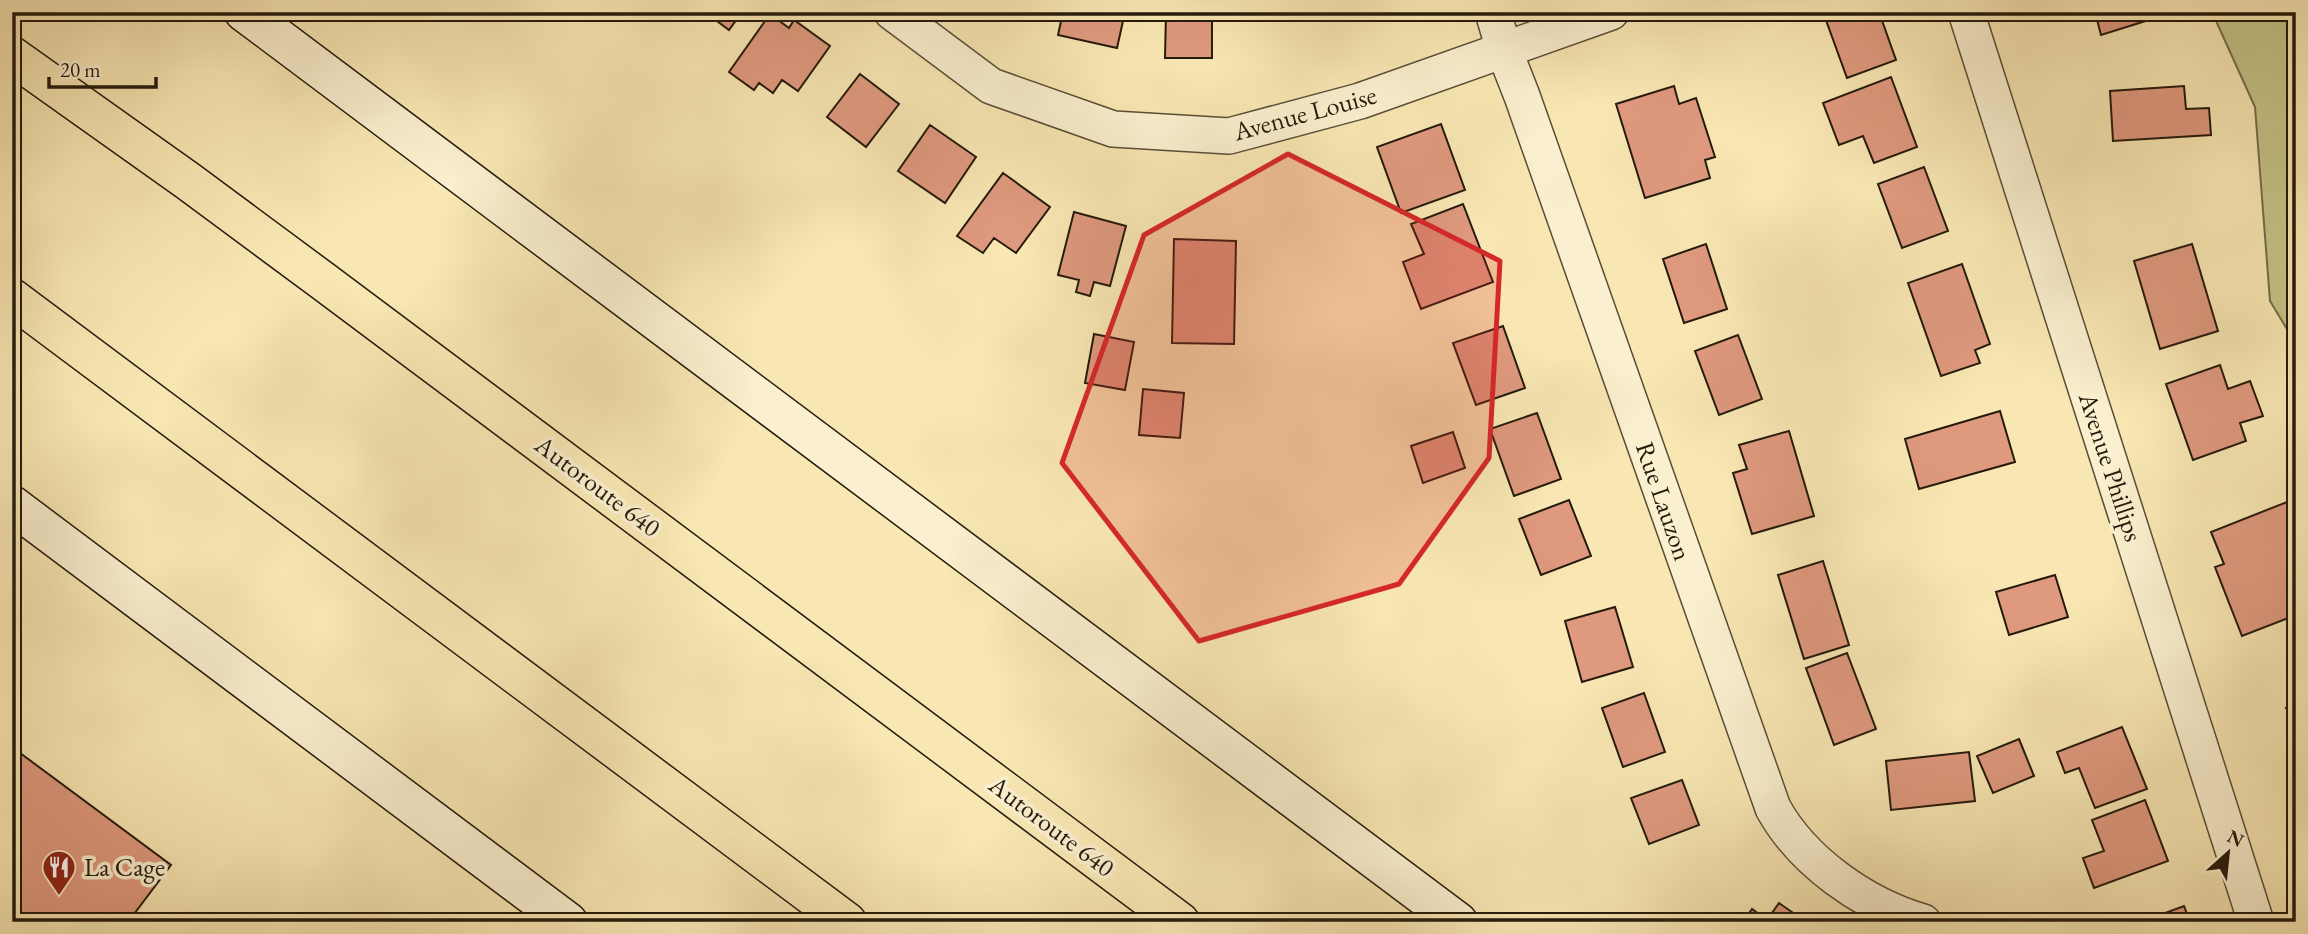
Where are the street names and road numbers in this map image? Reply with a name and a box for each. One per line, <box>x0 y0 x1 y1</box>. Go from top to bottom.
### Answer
street label: Avenue Louise <box>1229 78 1380 149</box>
street label: Avenue Phillips <box>2071 387 2151 546</box>
street label: Autoroute 640 <box>527 427 668 544</box>
street label: Rue Lauzon <box>1628 437 1700 565</box>
street label: Autoroute 640 <box>981 767 1122 884</box>

